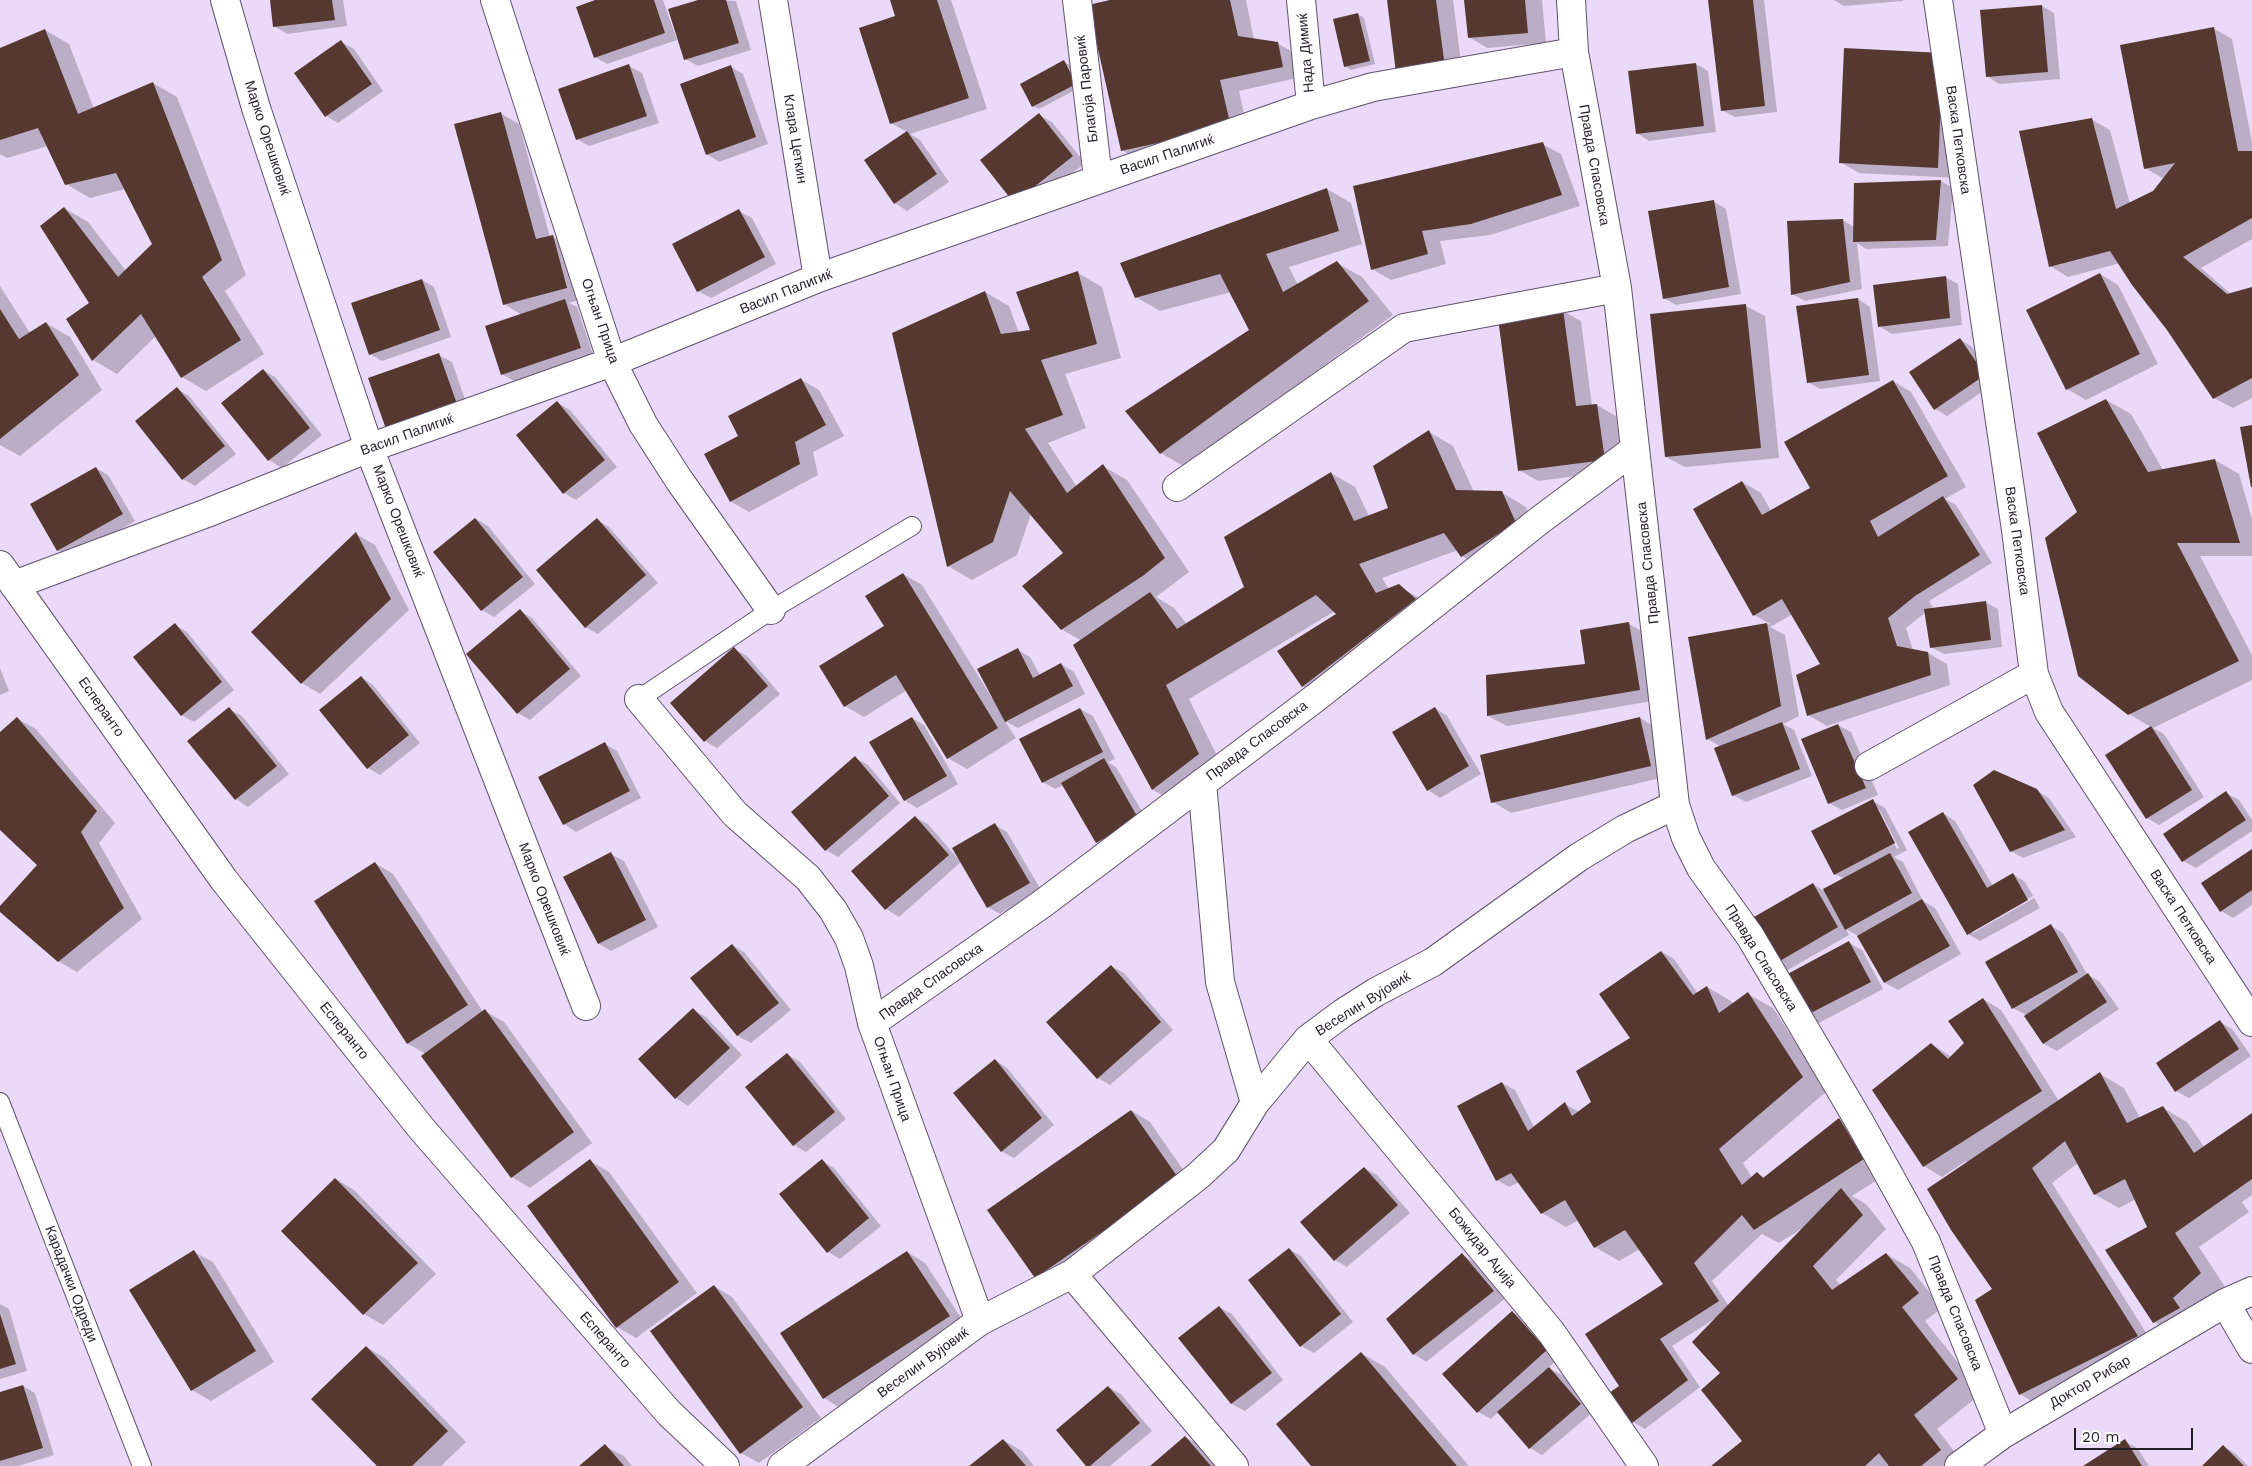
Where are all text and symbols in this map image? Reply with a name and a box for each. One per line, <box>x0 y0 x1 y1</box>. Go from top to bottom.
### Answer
street label: Нада Димиќ <box>1294 13 1318 93</box>
street label: Благоја Паровиќ <box>1072 34 1102 144</box>
street label: Марко Орешковиќ <box>241 79 293 197</box>
street label: Васка Петковска <box>1942 85 1974 195</box>
street label: Клара Цеткин <box>780 93 810 185</box>
street label: Правда Спасовска <box>1575 103 1613 227</box>
street label: Васил Палигиќ <box>1118 131 1216 179</box>
street label: Васил Палигиќ <box>738 266 834 318</box>
street label: Огњан Прица <box>578 276 622 366</box>
street label: Васил Палигиќ <box>358 410 456 460</box>
street label: Марко Орешковиќ <box>369 462 427 580</box>
street label: Васка Петковска <box>2001 486 2033 596</box>
street label: Правда Спасовска <box>1633 501 1663 625</box>
street label: Есперанто <box>74 674 128 740</box>
street label: Правда Спасовска <box>1203 697 1311 785</box>
street label: Марко Орешковиќ <box>515 840 573 958</box>
street label: Васка Петковска <box>2146 867 2220 967</box>
street label: Правда Спасовска <box>1721 902 1801 1014</box>
street label: Правда Спасовска <box>876 940 986 1024</box>
street label: Веселин Вујовиќ <box>1313 968 1413 1040</box>
street label: Есперанто <box>316 999 372 1063</box>
street label: Огњан Прица <box>870 1034 914 1124</box>
street label: Божидар Аџија <box>1445 1205 1519 1291</box>
street label: Карадачки Одреди <box>41 1223 101 1345</box>
street label: Правда Спасовска <box>1924 1253 1986 1373</box>
street label: Есперанто <box>576 1308 634 1372</box>
street label: Веселин Вујовиќ <box>874 1324 972 1402</box>
street label: Доктор Рибар <box>2047 1352 2133 1412</box>
scale bar <box>2077 1418 2196 1450</box>
text: 20 m <box>2082 1428 2120 1446</box>

